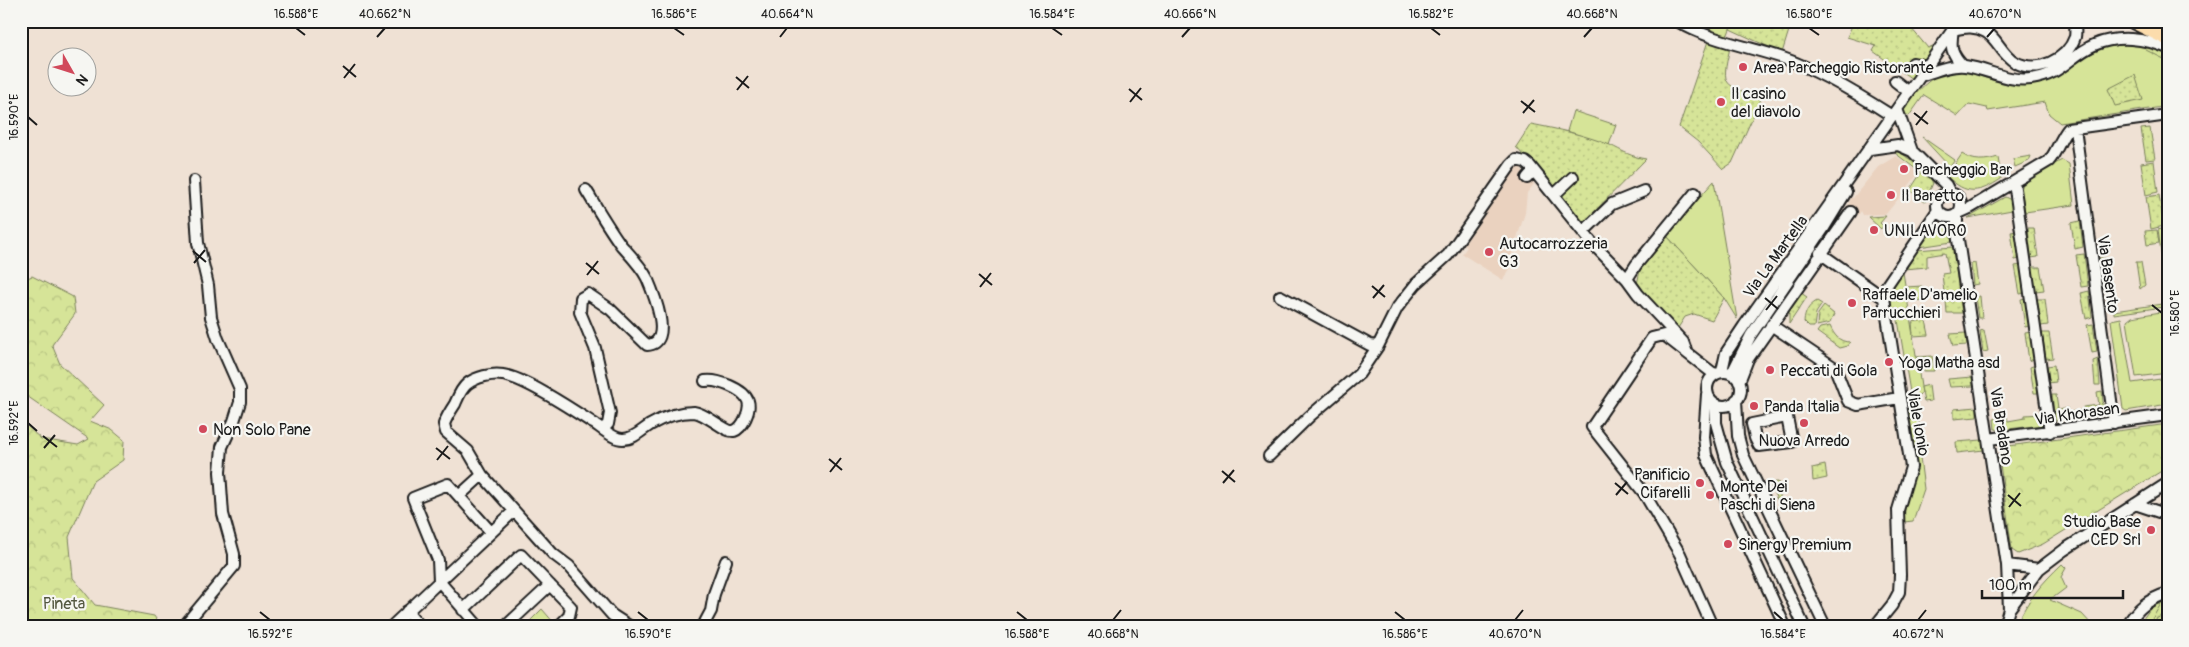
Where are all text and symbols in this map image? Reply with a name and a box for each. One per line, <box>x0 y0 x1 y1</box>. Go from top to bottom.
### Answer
text: 16.588°E <box>274 7 318 22</box>
text: 40.662°N <box>359 7 411 22</box>
text: 16.586°E <box>651 7 697 22</box>
text: 40.664°N <box>761 7 813 22</box>
text: 16.584°E <box>1029 7 1075 22</box>
text: 40.666°N <box>1164 7 1216 22</box>
text: 16.582°E <box>1408 7 1454 22</box>
text: 40.668°N <box>1566 7 1618 22</box>
text: 16.580°E <box>1786 7 1832 22</box>
text: 40.670°N <box>1969 7 2021 22</box>
north arrow <box>48 48 98 98</box>
place label: Area Parcheggio Ristorante <box>1753 58 1934 78</box>
marker: Area Parcheggio Ristorante <box>1737 61 1749 73</box>
text: N <box>72 71 91 89</box>
place label: Il casino del diavolo <box>1731 84 1801 122</box>
text: 16.590°E <box>7 94 22 140</box>
marker: Il casino del diavolo <box>1715 96 1727 108</box>
place label: Parcheggio Bar <box>1914 160 2012 180</box>
marker: Parcheggio Bar <box>1898 163 1910 175</box>
place label: Il Baretto <box>1901 186 1964 206</box>
marker: Il Baretto <box>1885 189 1897 201</box>
street label: Via La Martella <box>1739 211 1813 302</box>
place label: UNILAVORO <box>1884 221 1966 241</box>
marker: UNILAVORO <box>1868 224 1880 236</box>
place label: Autocarrozzeria G3 <box>1499 234 1608 272</box>
street label: Via Basento <box>2093 234 2123 315</box>
marker: Autocarrozzeria G3 <box>1483 246 1495 258</box>
place label: Raffaele D'amelio Parrucchieri <box>1862 285 1978 323</box>
text: 16.580°E <box>2168 290 2183 336</box>
marker: Raffaele D'amelio Parrucchieri <box>1846 297 1858 309</box>
place label: Yoga Matha asd <box>1898 353 2000 373</box>
marker: Yoga Matha asd <box>1883 356 1895 368</box>
place label: Peccati di Gola <box>1780 361 1877 381</box>
marker: Peccati di Gola <box>1764 364 1776 376</box>
street label: Via Bradano <box>1985 386 2017 467</box>
street label: Viale Ionio <box>1902 387 1934 458</box>
place label: Panda Italia <box>1764 397 1839 417</box>
street label: Via Khorasan <box>2033 398 2121 430</box>
text: 16.592°E <box>7 400 22 446</box>
marker: Panda Italia <box>1748 400 1760 412</box>
marker: Nuova Arredo <box>1798 417 1810 429</box>
place label: Non Solo Pane <box>213 420 311 440</box>
marker: Non Solo Pane <box>197 423 209 435</box>
place label: Nuova Arredo <box>1758 431 1850 451</box>
place label: Panificio Cifarelli <box>1634 465 1690 503</box>
marker: Panificio Cifarelli <box>1694 477 1706 489</box>
place label: Monte Dei Paschi di Siena <box>1720 477 1815 515</box>
marker: Monte Dei Paschi di Siena <box>1704 489 1716 501</box>
place label: Studio Base CED Srl <box>2063 512 2141 550</box>
marker: Studio Base CED Srl <box>2145 524 2157 536</box>
place label: Sinergy Premium <box>1738 535 1852 555</box>
marker: Sinergy Premium <box>1722 538 1734 550</box>
scale bar <box>1982 567 2123 599</box>
text: 100 m <box>1989 576 2032 595</box>
park label: Pineta <box>43 594 85 614</box>
text: 16.592°E <box>247 627 293 642</box>
text: 16.590°E <box>625 627 671 642</box>
text: 16.588°E <box>1005 627 1049 642</box>
text: 40.668°N <box>1087 627 1139 642</box>
text: 16.586°E <box>1382 627 1428 642</box>
text: 40.670°N <box>1489 627 1541 642</box>
text: 16.584°E <box>1760 627 1806 642</box>
text: 40.672°N <box>1892 627 1944 642</box>

